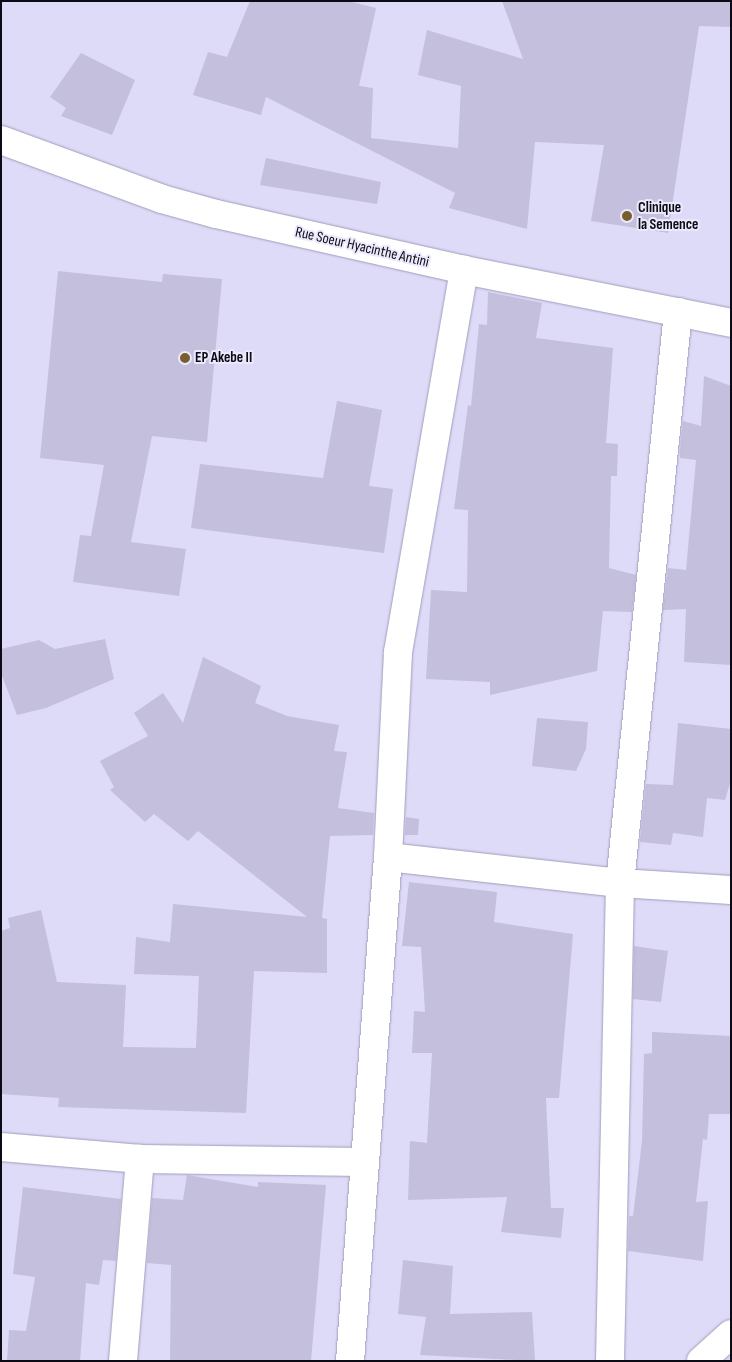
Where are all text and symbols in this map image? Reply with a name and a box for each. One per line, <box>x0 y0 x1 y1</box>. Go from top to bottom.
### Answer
place label: Clinique la Semence <box>638 198 698 233</box>
marker: Clinique la Semence <box>620 209 634 223</box>
street label: Rue Soeur Hyacinthe Antini <box>293 223 431 271</box>
place label: EP Akebe II <box>195 349 252 367</box>
marker: EP Akebe II <box>179 352 191 364</box>

